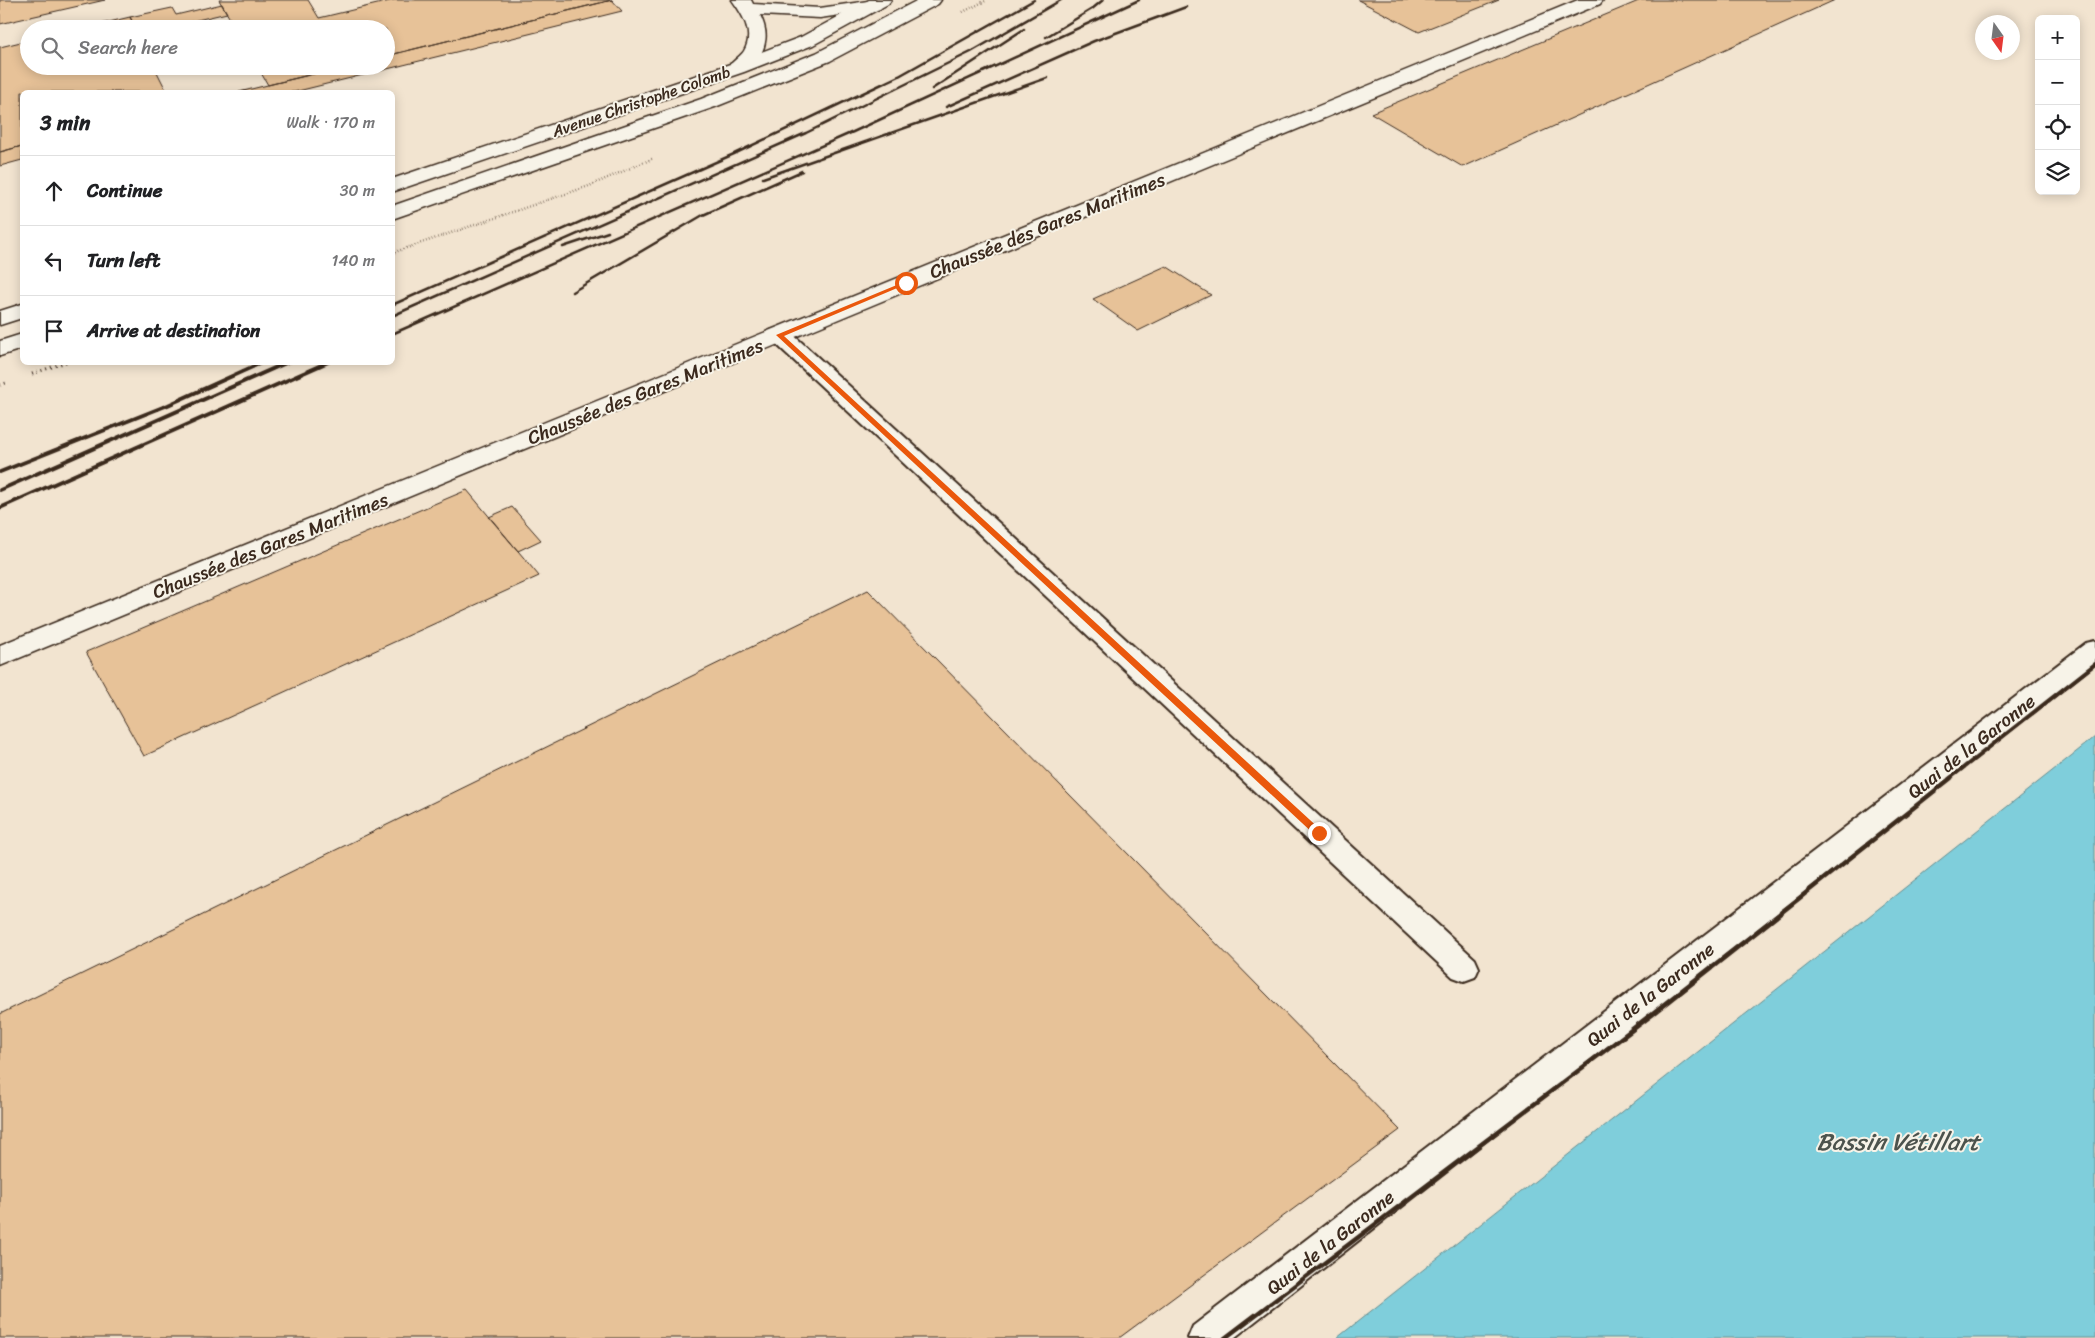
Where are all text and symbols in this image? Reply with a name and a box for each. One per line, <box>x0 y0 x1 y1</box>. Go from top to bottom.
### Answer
north arrow <box>1975 15 2020 60</box>
map controls <box>2035 15 2080 195</box>
button: + <box>2035 15 2080 60</box>
search box <box>20 20 395 75</box>
text: Search here <box>78 31 178 64</box>
icon: search <box>38 34 66 62</box>
street label: Avenue Christophe Colomb <box>547 57 735 146</box>
button: − <box>2035 60 2080 105</box>
text: 3 min <box>40 104 90 142</box>
button: locate <box>2035 105 2080 150</box>
text: Walk · 170 m <box>286 108 375 137</box>
button: layers <box>2035 150 2080 195</box>
street label: Chaussée des Gares Maritimes <box>924 163 1171 288</box>
text: Continue <box>87 174 163 207</box>
text: 30 m <box>340 176 375 205</box>
icon: ahead <box>40 177 68 205</box>
text: Turn left <box>87 244 160 277</box>
text: 140 m <box>332 246 375 275</box>
icon: left <box>40 247 68 275</box>
route start <box>895 272 918 295</box>
text: Arrive at destination <box>87 314 260 347</box>
icon: arrive <box>40 317 68 345</box>
street label: Chaussée des Gares Maritimes <box>522 329 769 454</box>
street label: Chaussée des Gares Maritimes <box>147 483 394 608</box>
street label: Quai de la Garonne <box>1900 685 2043 807</box>
route end <box>1308 822 1331 845</box>
street label: Quai de la Garonne <box>1579 933 1722 1055</box>
water label: Bassin Vétillart <box>1816 1121 1982 1163</box>
street label: Quai de la Garonne <box>1259 1181 1402 1303</box>

